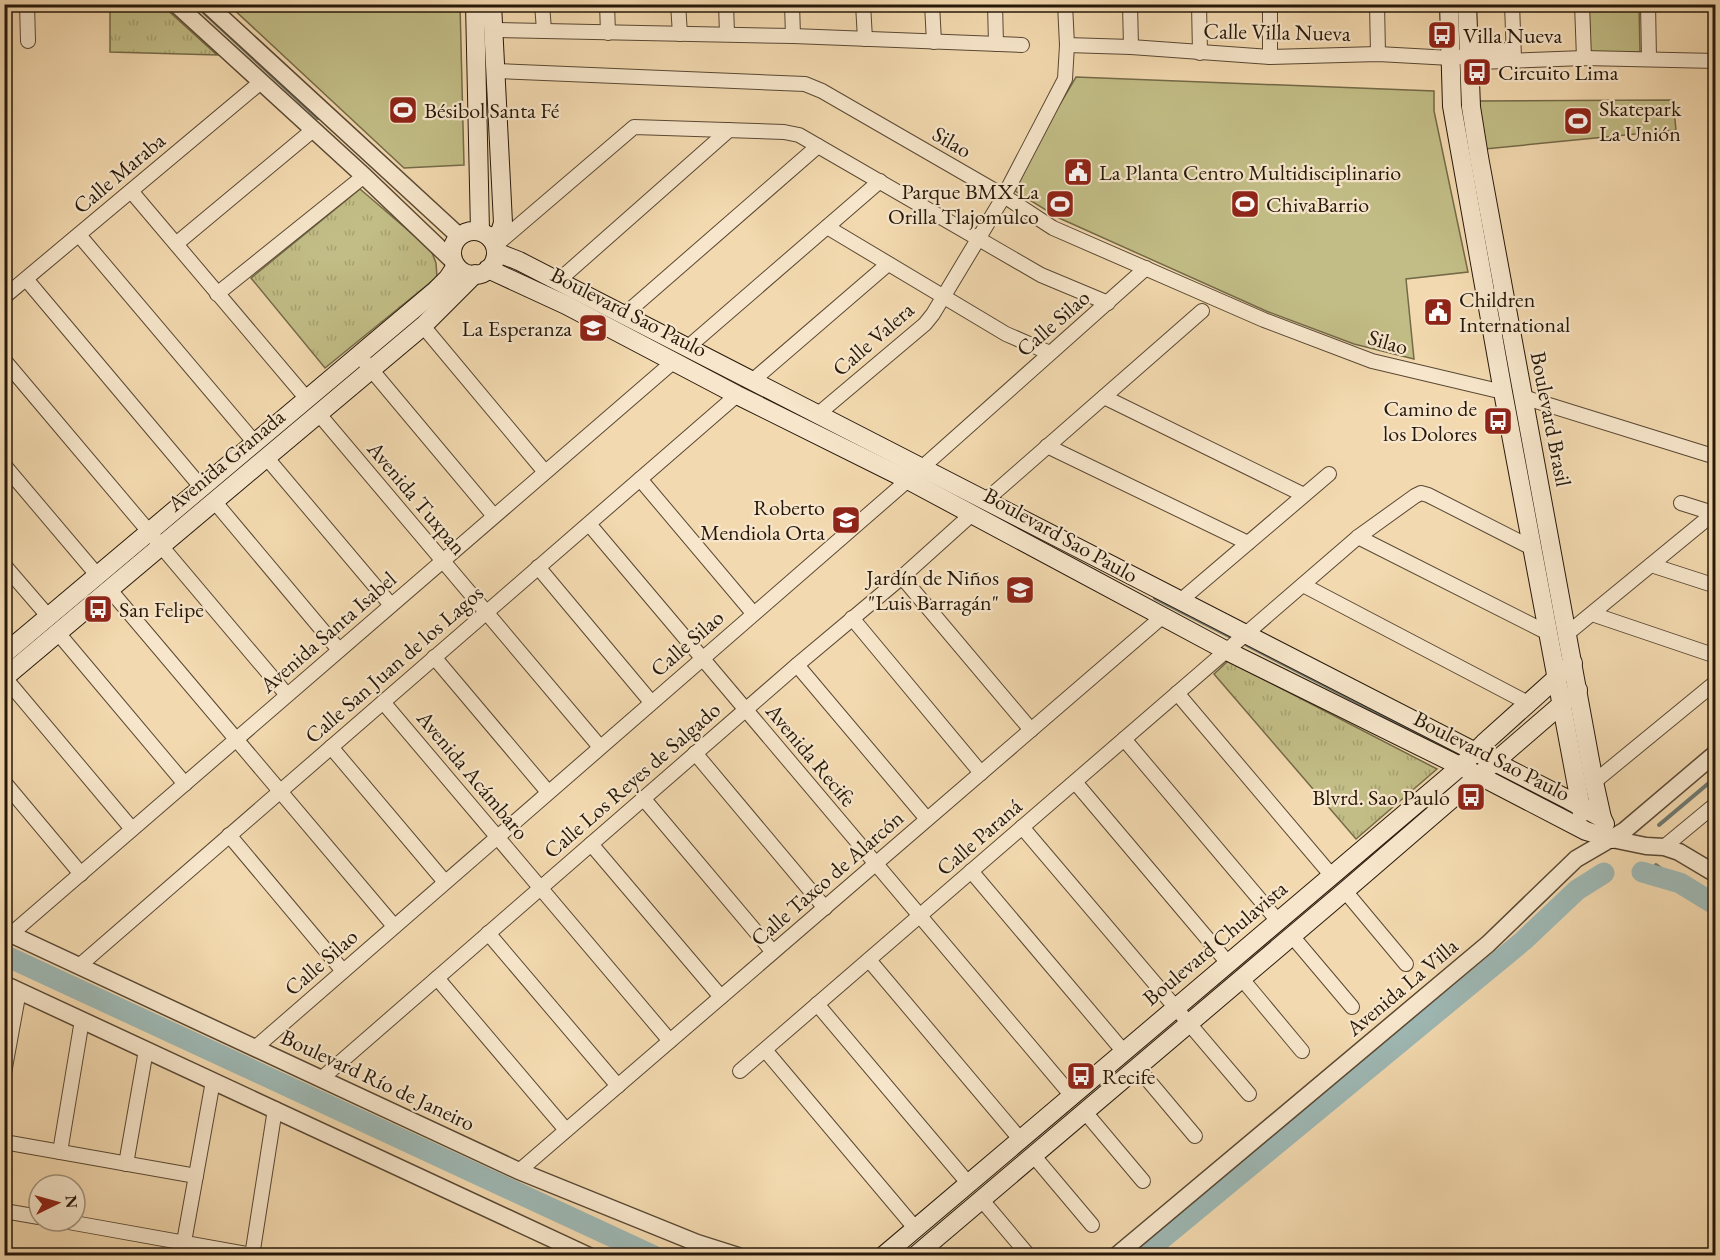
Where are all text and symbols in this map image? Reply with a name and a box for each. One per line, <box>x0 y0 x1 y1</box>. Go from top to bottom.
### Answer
street label: Calle Villa Nueva <box>1203 16 1351 48</box>
bus stop icon: Villa Nueva <box>1426 19 1458 51</box>
place label: Villa Nueva <box>1463 21 1562 50</box>
bus stop icon: Circuito Lima <box>1461 56 1493 88</box>
place label: Circuito Lima <box>1498 58 1619 87</box>
sports icon: Bésibol Santa Fé <box>387 94 419 126</box>
place label: Skatepark La Unión <box>1599 94 1682 148</box>
place label: Bésibol Santa Fé <box>424 96 560 125</box>
sports icon: Skatepark La Unión <box>1562 105 1594 137</box>
street label: Silao <box>927 119 977 165</box>
street label: Calle Maraba <box>67 126 171 220</box>
public building icon: La Planta Centro Multidisciplinario <box>1062 156 1094 188</box>
place label: La Planta Centro Multidisciplinario <box>1099 158 1401 187</box>
place label: Parque BMX La Orilla Tlajomulco <box>888 177 1039 231</box>
sports icon: Parque BMX La Orilla Tlajomulco <box>1044 188 1076 220</box>
sports icon: ChivaBarrio <box>1229 188 1261 220</box>
place label: ChivaBarrio <box>1266 190 1369 219</box>
street label: Boulevard Sao Paulo <box>546 260 712 364</box>
street label: Calle Silao <box>1010 283 1096 363</box>
place label: Children International <box>1459 285 1570 339</box>
street label: Calle Valera <box>826 295 920 383</box>
public building icon: Children International <box>1422 296 1454 328</box>
school or university icon: La Esperanza <box>577 312 609 344</box>
place label: La Esperanza <box>462 314 572 343</box>
street label: Silao <box>1365 322 1412 362</box>
street label: Boulevard Brasil <box>1524 349 1578 489</box>
place label: Camino de los Dolores <box>1383 394 1477 448</box>
street label: Avenida Granada <box>160 402 291 518</box>
bus stop icon: Camino de los Dolores <box>1482 405 1514 437</box>
street label: Avenida Tuxpan <box>360 434 473 561</box>
street label: Boulevard Sao Paulo <box>979 481 1143 589</box>
place label: Roberto Mendiola Orta <box>700 493 825 547</box>
school or university icon: Roberto Mendiola Orta <box>830 504 862 536</box>
place label: Jardín de Niños "Luis Barragán" <box>864 563 999 617</box>
street label: Avenida Santa Isabel <box>253 565 402 700</box>
school or university icon: Jardín de Niños "Luis Barragán" <box>1004 574 1036 606</box>
street label: Calle San Juan de los Lagos <box>299 578 489 750</box>
bus stop icon: San Felipe <box>82 593 114 625</box>
place label: San Felipe <box>119 595 204 624</box>
street label: Calle Silao <box>644 603 730 683</box>
street label: Calle Los Reyes de Salgado <box>537 695 727 865</box>
street label: Avenida Recife <box>759 697 863 813</box>
street label: Avenida Acámbaro <box>410 704 536 846</box>
street label: Boulevard Sao Paulo <box>1409 704 1575 808</box>
bus stop icon: Blvrd. Sao Paulo <box>1455 781 1487 813</box>
place label: Blvrd. Sao Paulo <box>1312 783 1450 812</box>
street label: Calle Paraná <box>930 792 1028 882</box>
street label: Calle Taxco de Alarcón <box>744 803 910 952</box>
street label: Boulevard Chulavista <box>1137 874 1294 1012</box>
street label: Calle Silao <box>278 922 364 1002</box>
street label: Avenida La Villa <box>1339 931 1464 1043</box>
street label: Boulevard Río de Janeiro <box>276 1022 480 1138</box>
bus stop icon: Recife <box>1065 1060 1097 1092</box>
place label: Recife <box>1102 1062 1156 1091</box>
north arrow <box>27 1173 87 1233</box>
text: N <box>60 1194 82 1209</box>

